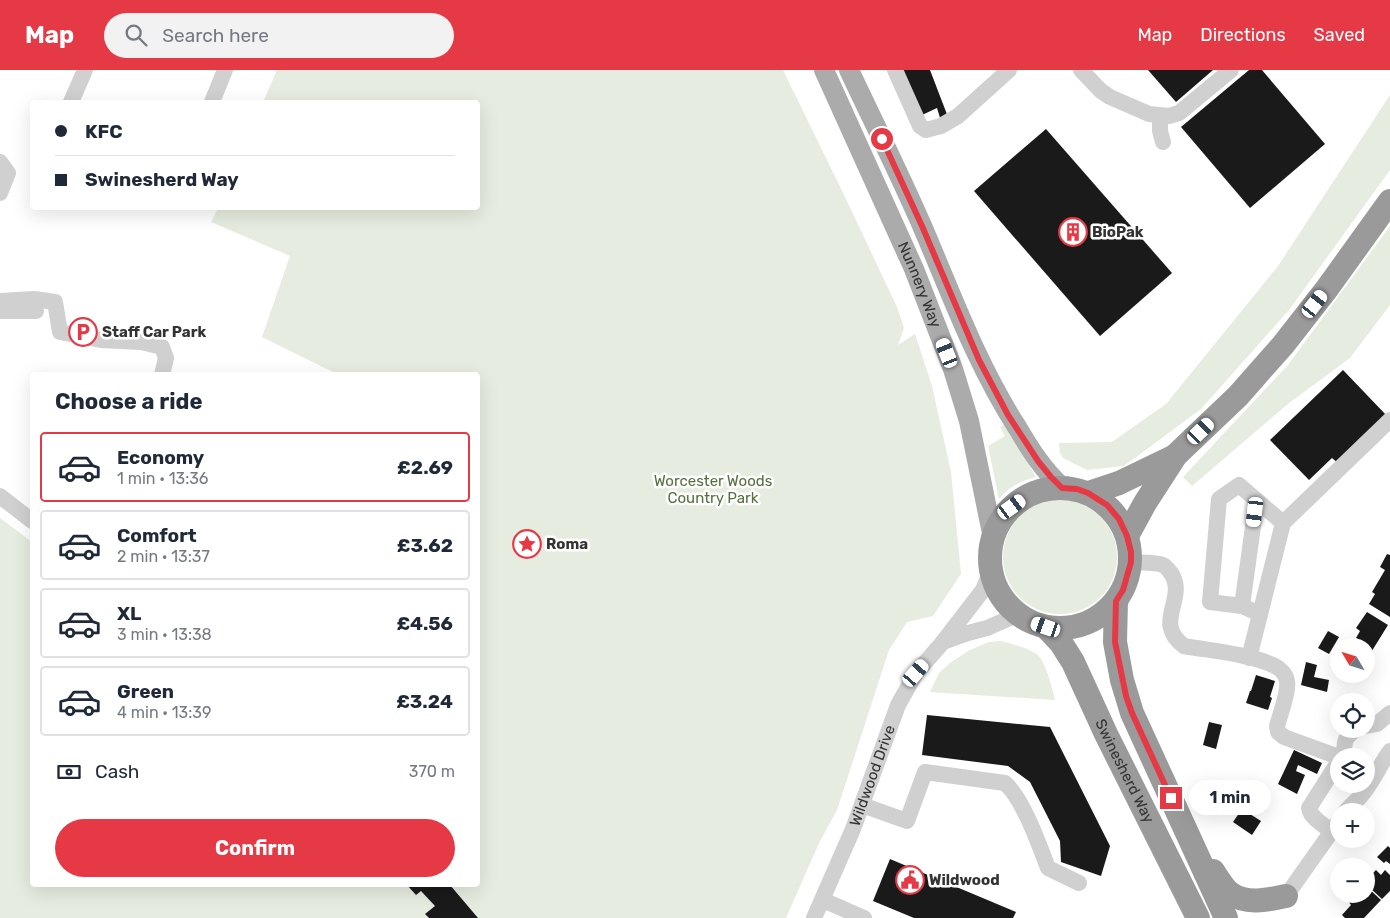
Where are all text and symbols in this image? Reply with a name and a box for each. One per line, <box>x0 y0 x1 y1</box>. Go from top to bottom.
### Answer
search box <box>104 13 454 58</box>
text: Map <box>25 21 74 49</box>
icon: search <box>122 21 150 49</box>
text: Search here <box>162 24 269 47</box>
text: Map <box>1137 24 1172 46</box>
text: Directions <box>1200 24 1286 46</box>
text: Saved <box>1314 24 1365 46</box>
text: KFC <box>85 120 123 143</box>
route start <box>871 128 893 150</box>
text: Swinesherd Way <box>85 168 239 191</box>
building icon: BioPak <box>1058 217 1088 247</box>
place label: BioPak <box>1092 223 1144 241</box>
street label: Nunnery Way <box>894 239 945 330</box>
car <box>1299 288 1330 320</box>
parking icon: Staff Car Park <box>68 317 98 347</box>
place label: Staff Car Park <box>102 323 206 341</box>
car <box>934 336 959 370</box>
text: Choose a ride <box>55 388 202 415</box>
car <box>1185 415 1217 447</box>
icon: car <box>57 445 102 490</box>
text: Economy <box>117 446 204 469</box>
text: £2.69 <box>397 456 453 479</box>
text: 1 min · 13:36 <box>117 469 209 488</box>
park label: Worcester Woods Country Park <box>654 472 773 507</box>
car <box>995 492 1028 522</box>
car <box>1245 496 1264 528</box>
icon: car <box>57 523 102 568</box>
text: Comfort <box>117 524 197 547</box>
place icon: Roma <box>512 529 542 559</box>
text: £3.62 <box>397 534 453 557</box>
place label: Roma <box>546 535 588 553</box>
text: 2 min · 13:37 <box>117 547 210 566</box>
icon: car <box>57 601 102 646</box>
text: XL <box>117 602 141 625</box>
text: £4.56 <box>396 612 453 635</box>
car <box>1029 615 1062 639</box>
text: 3 min · 13:38 <box>117 625 212 644</box>
north arrow <box>1330 638 1375 682</box>
map controls <box>1330 638 1375 903</box>
car <box>900 657 931 689</box>
icon: car <box>57 679 102 724</box>
text: Green <box>117 680 174 703</box>
text: £3.24 <box>396 690 453 713</box>
button: locate <box>1330 693 1375 738</box>
text: 4 min · 13:39 <box>117 703 211 722</box>
street label: Swinesherd Way <box>1091 716 1158 826</box>
street label: Wildwood Drive <box>846 723 899 829</box>
button: layers <box>1330 748 1375 793</box>
icon: cash <box>55 758 83 786</box>
text: Cash <box>95 760 139 783</box>
text: 370 m <box>409 762 455 781</box>
callout: 1 min <box>1188 780 1271 816</box>
route end <box>1160 787 1182 809</box>
text: 1 min <box>1210 788 1250 807</box>
button: + <box>1330 803 1375 848</box>
button: Confirm <box>55 819 455 877</box>
button: − <box>1330 858 1375 903</box>
public building icon: Wildwood <box>895 865 925 895</box>
place label: Wildwood <box>929 871 1000 889</box>

